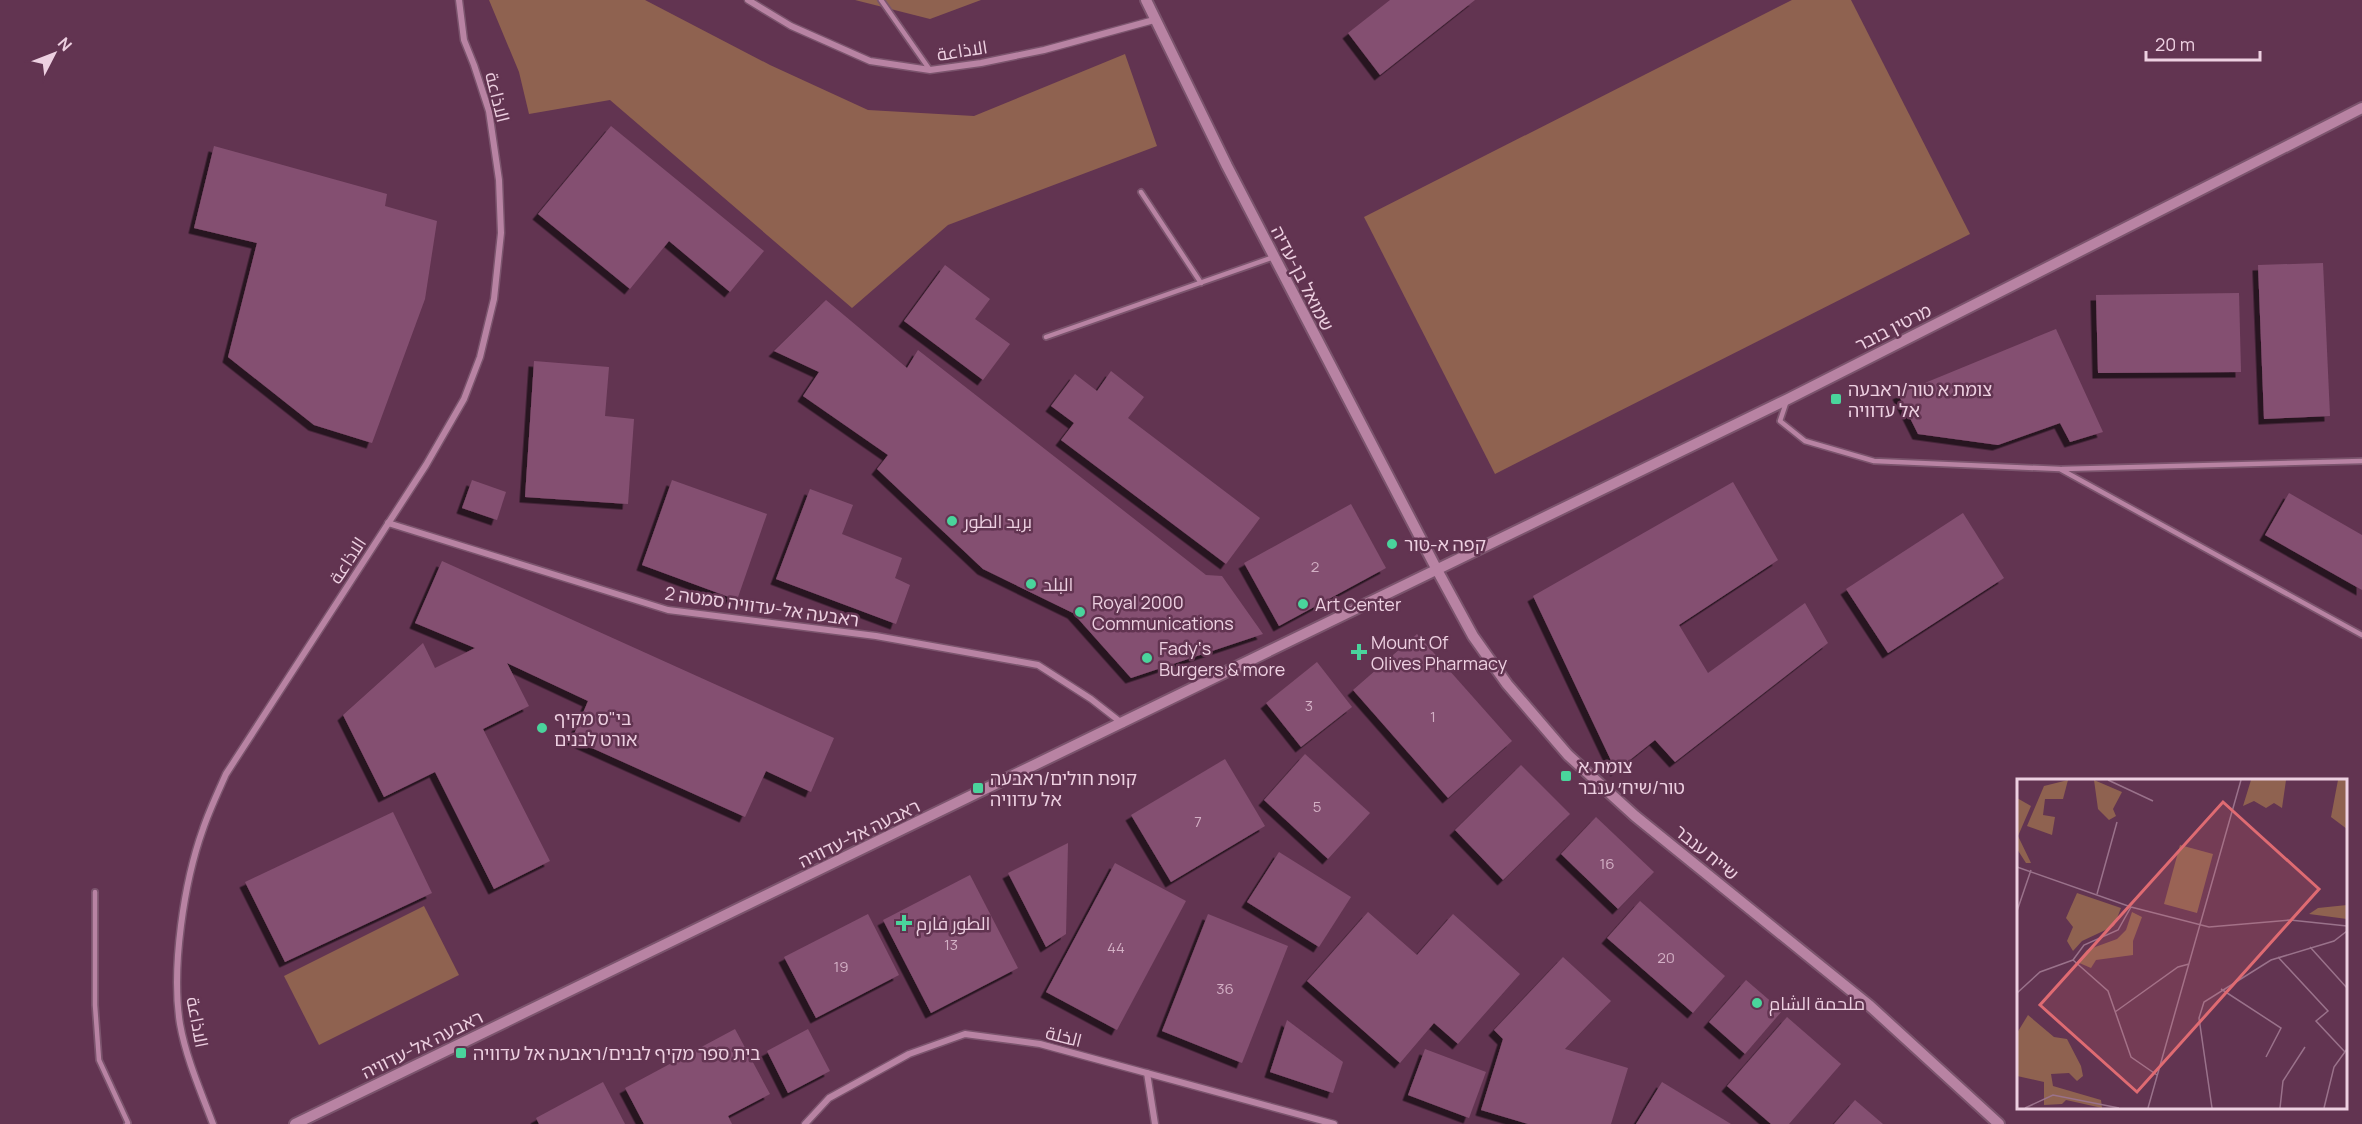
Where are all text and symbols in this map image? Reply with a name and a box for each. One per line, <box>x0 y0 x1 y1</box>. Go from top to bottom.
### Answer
north arrow <box>24 24 84 84</box>
scale bar <box>2146 24 2260 62</box>
text: N <box>53 32 77 56</box>
text: 20 m <box>2155 32 2195 56</box>
street label: الاذاعة <box>935 34 989 66</box>
street label: الاذاعة <box>480 69 516 125</box>
street label: שמואל בן-עדיה <box>1266 221 1340 335</box>
street label: מרטין בובר <box>1851 298 1935 356</box>
place label: צומת א טור/ראבעה אל עדוויה <box>1848 377 1992 422</box>
marker: צומת א טור/ראבעה אל עדוויה <box>1829 392 1843 406</box>
place label: بريد الطور <box>963 509 1032 533</box>
marker: بريد الطور <box>945 514 959 528</box>
street label: الاذاعة <box>323 532 371 588</box>
place label: קפה א-טור <box>1404 532 1486 556</box>
marker: קפה א-טור <box>1385 537 1399 551</box>
house number: 2 <box>1311 556 1319 577</box>
place label: البلد <box>1043 572 1073 596</box>
marker: البلد <box>1024 577 1038 591</box>
street label: ראבעה אל-עדוויה סמטה 2 <box>663 580 861 632</box>
place label: Royal 2000 Communications <box>1092 590 1234 635</box>
place label: Art Center <box>1315 592 1402 616</box>
marker: Art Center <box>1296 597 1310 611</box>
marker: Royal 2000 Communications <box>1073 605 1087 619</box>
place label: Mount Of Olives Pharmacy <box>1371 630 1508 675</box>
place label: Fady‘s Burgers & more <box>1159 636 1285 681</box>
marker: Mount Of Olives Pharmacy <box>1352 645 1366 659</box>
marker: Fady‘s Burgers & more <box>1140 651 1154 665</box>
house number: 3 <box>1305 695 1313 716</box>
place label: בי"ס מקיף אורט לבנים <box>554 706 637 751</box>
house number: 1 <box>1430 706 1436 727</box>
marker: בי"ס מקיף אורט לבנים <box>535 721 549 735</box>
place label: צומת א טור/שיח׳ ענבר <box>1578 754 1685 799</box>
place label: קופת חולים/ראבעה אל עדוויה <box>990 766 1137 811</box>
marker: צומת א טור/שיח׳ ענבר <box>1559 769 1573 783</box>
inset map <box>2017 779 2347 1109</box>
marker: קופת חולים/ראבעה אל עדוויה <box>971 781 985 795</box>
street label: ראבעה אל-עדוויה <box>794 793 924 873</box>
house number: 5 <box>1313 796 1321 817</box>
house number: 7 <box>1194 811 1202 832</box>
street label: שייח ענבר <box>1670 819 1744 885</box>
house number: 16 <box>1599 853 1615 874</box>
place label: الطور فارم <box>916 911 990 936</box>
marker: الطور فارم <box>897 916 911 930</box>
house number: 13 <box>944 934 958 955</box>
house number: 44 <box>1107 937 1125 958</box>
house number: 20 <box>1657 947 1675 968</box>
house number: 19 <box>833 956 849 977</box>
house number: 36 <box>1216 978 1234 999</box>
place label: ملحمة الشام <box>1769 991 1865 1016</box>
street label: الاذاعة <box>181 995 215 1049</box>
marker: ملحمة الشام <box>1750 996 1764 1010</box>
street label: ראבעה אל-עדוויה <box>357 1004 487 1084</box>
street label: الخلة <box>1043 1020 1085 1052</box>
place label: בית ספר מקיף לבנים/ראבעה אל עדוויה <box>473 1041 761 1065</box>
marker: בית ספר מקיף לבנים/ראבעה אל עדוויה <box>454 1046 468 1060</box>

